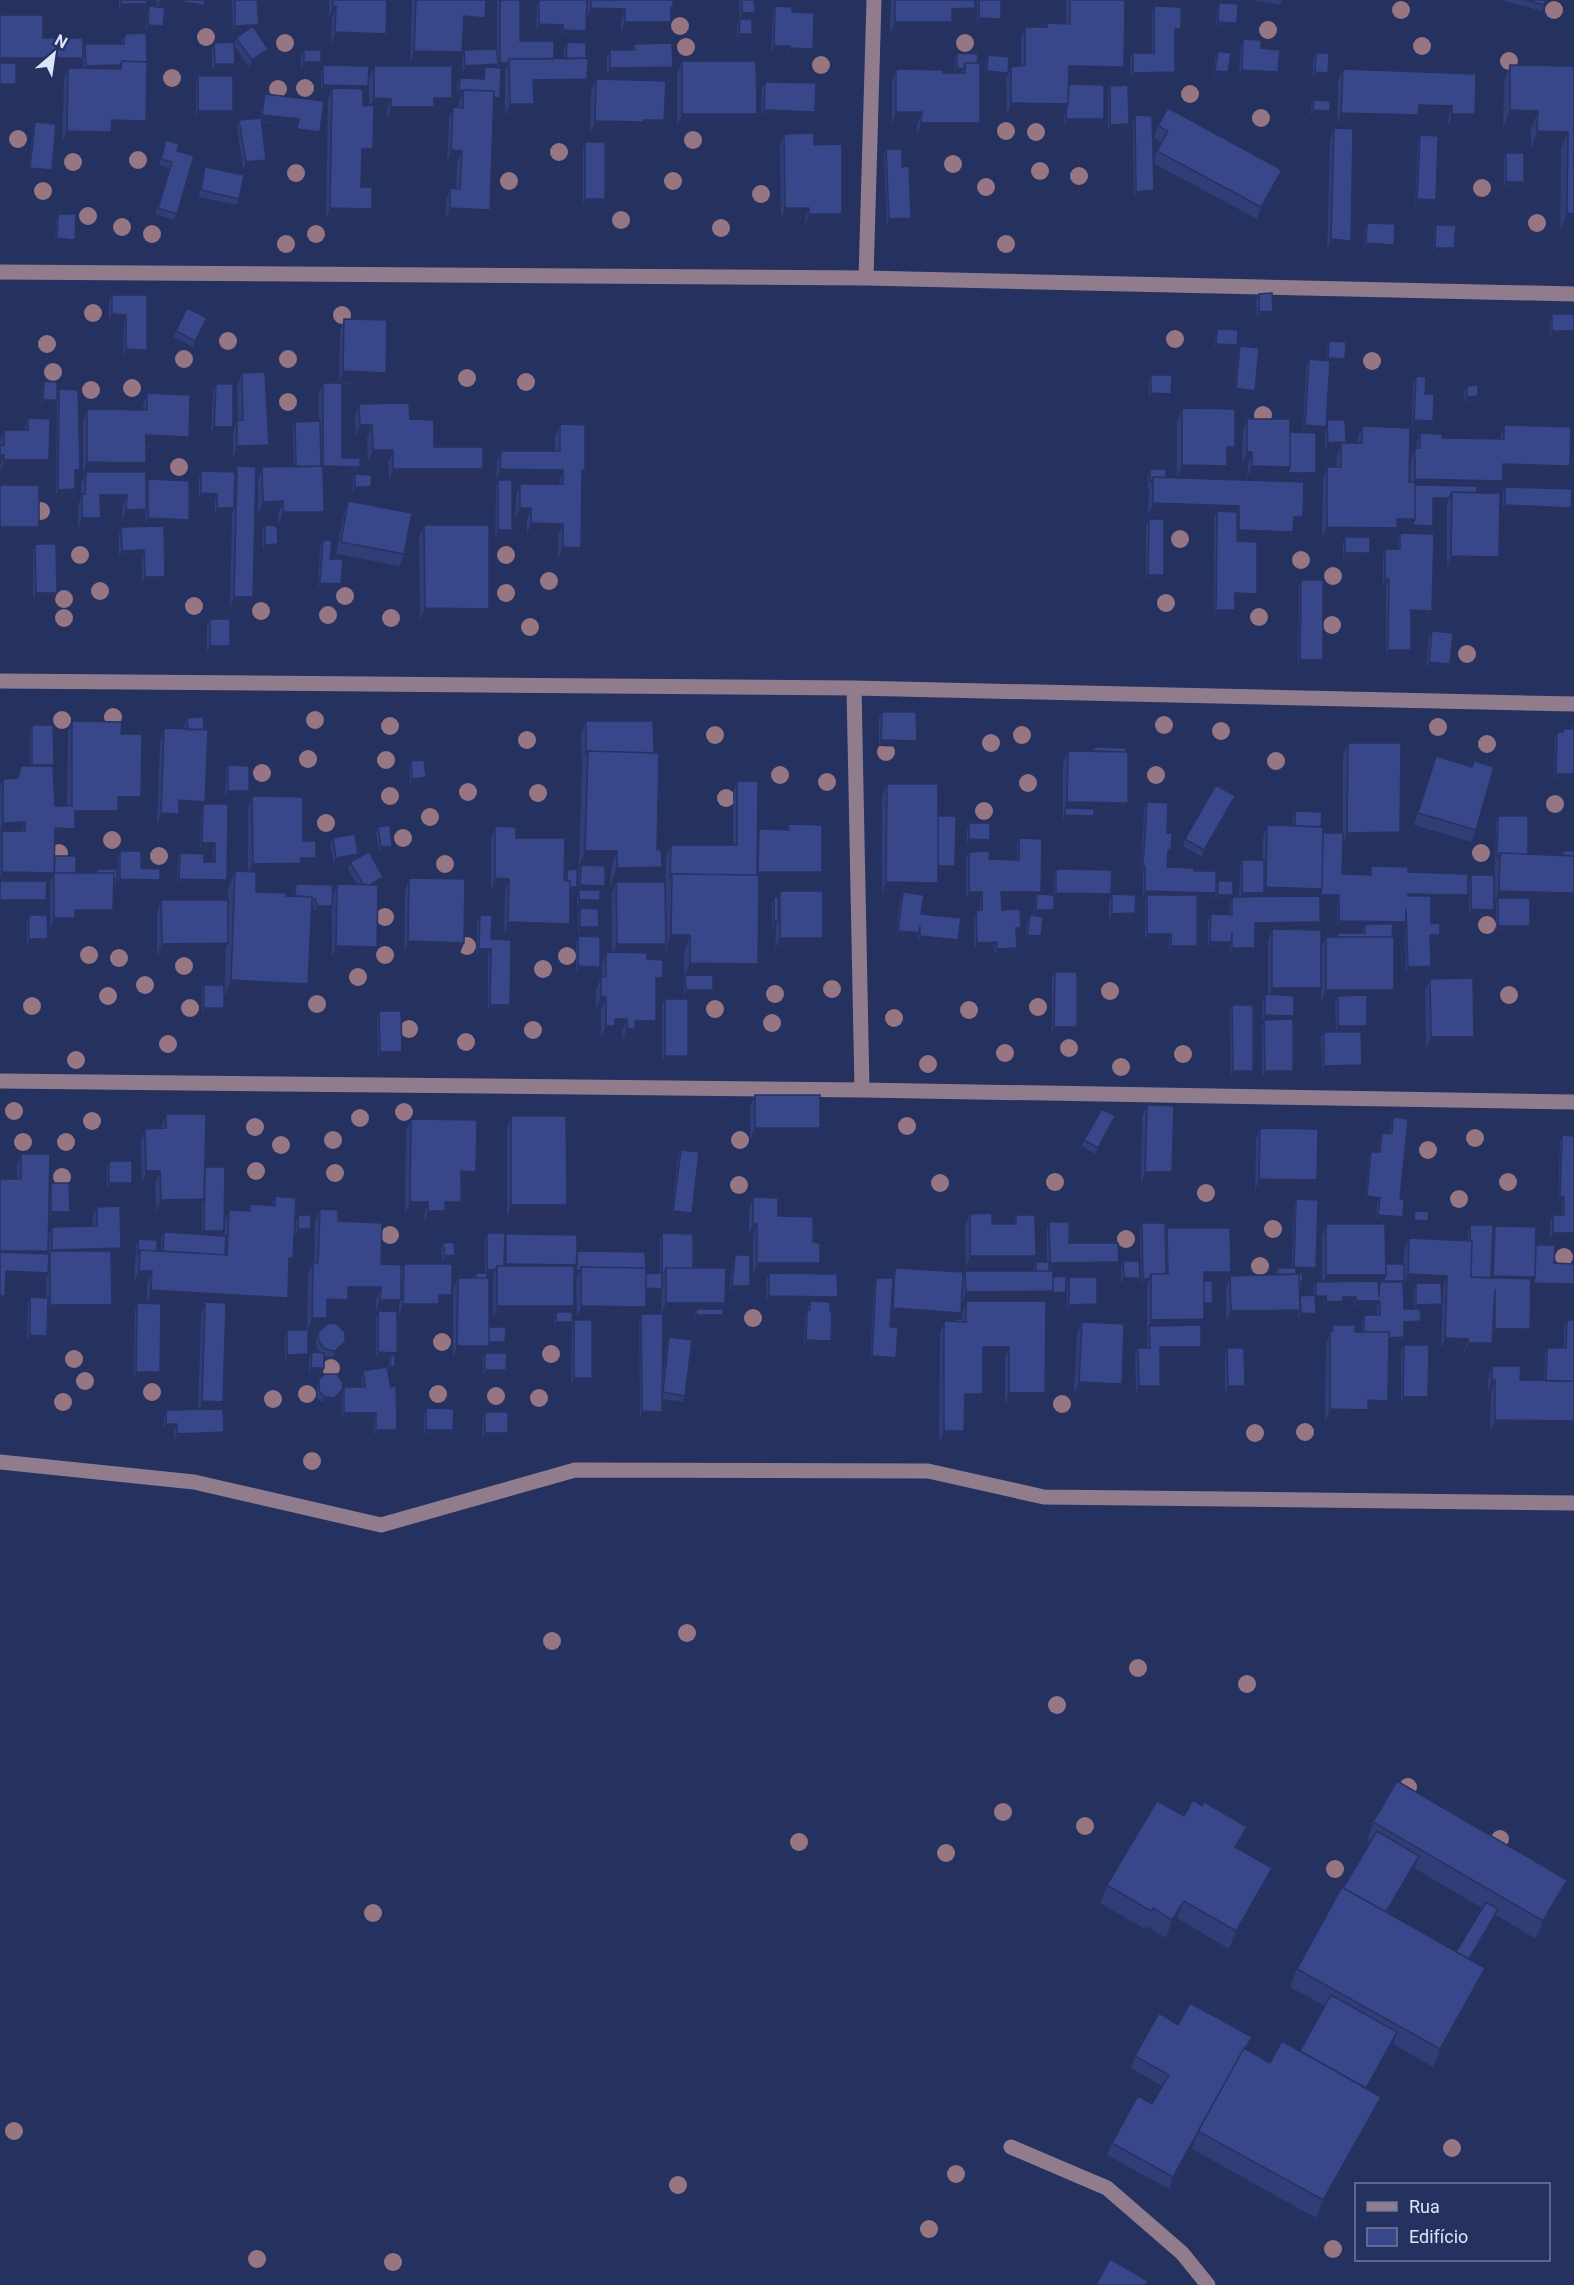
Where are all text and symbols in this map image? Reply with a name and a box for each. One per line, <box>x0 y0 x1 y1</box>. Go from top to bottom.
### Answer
north arrow <box>24 24 84 84</box>
text: N <box>51 30 71 52</box>
legend <box>1355 2183 1550 2261</box>
text: Rua <box>1409 2196 1440 2217</box>
text: Edifício <box>1409 2226 1468 2247</box>

